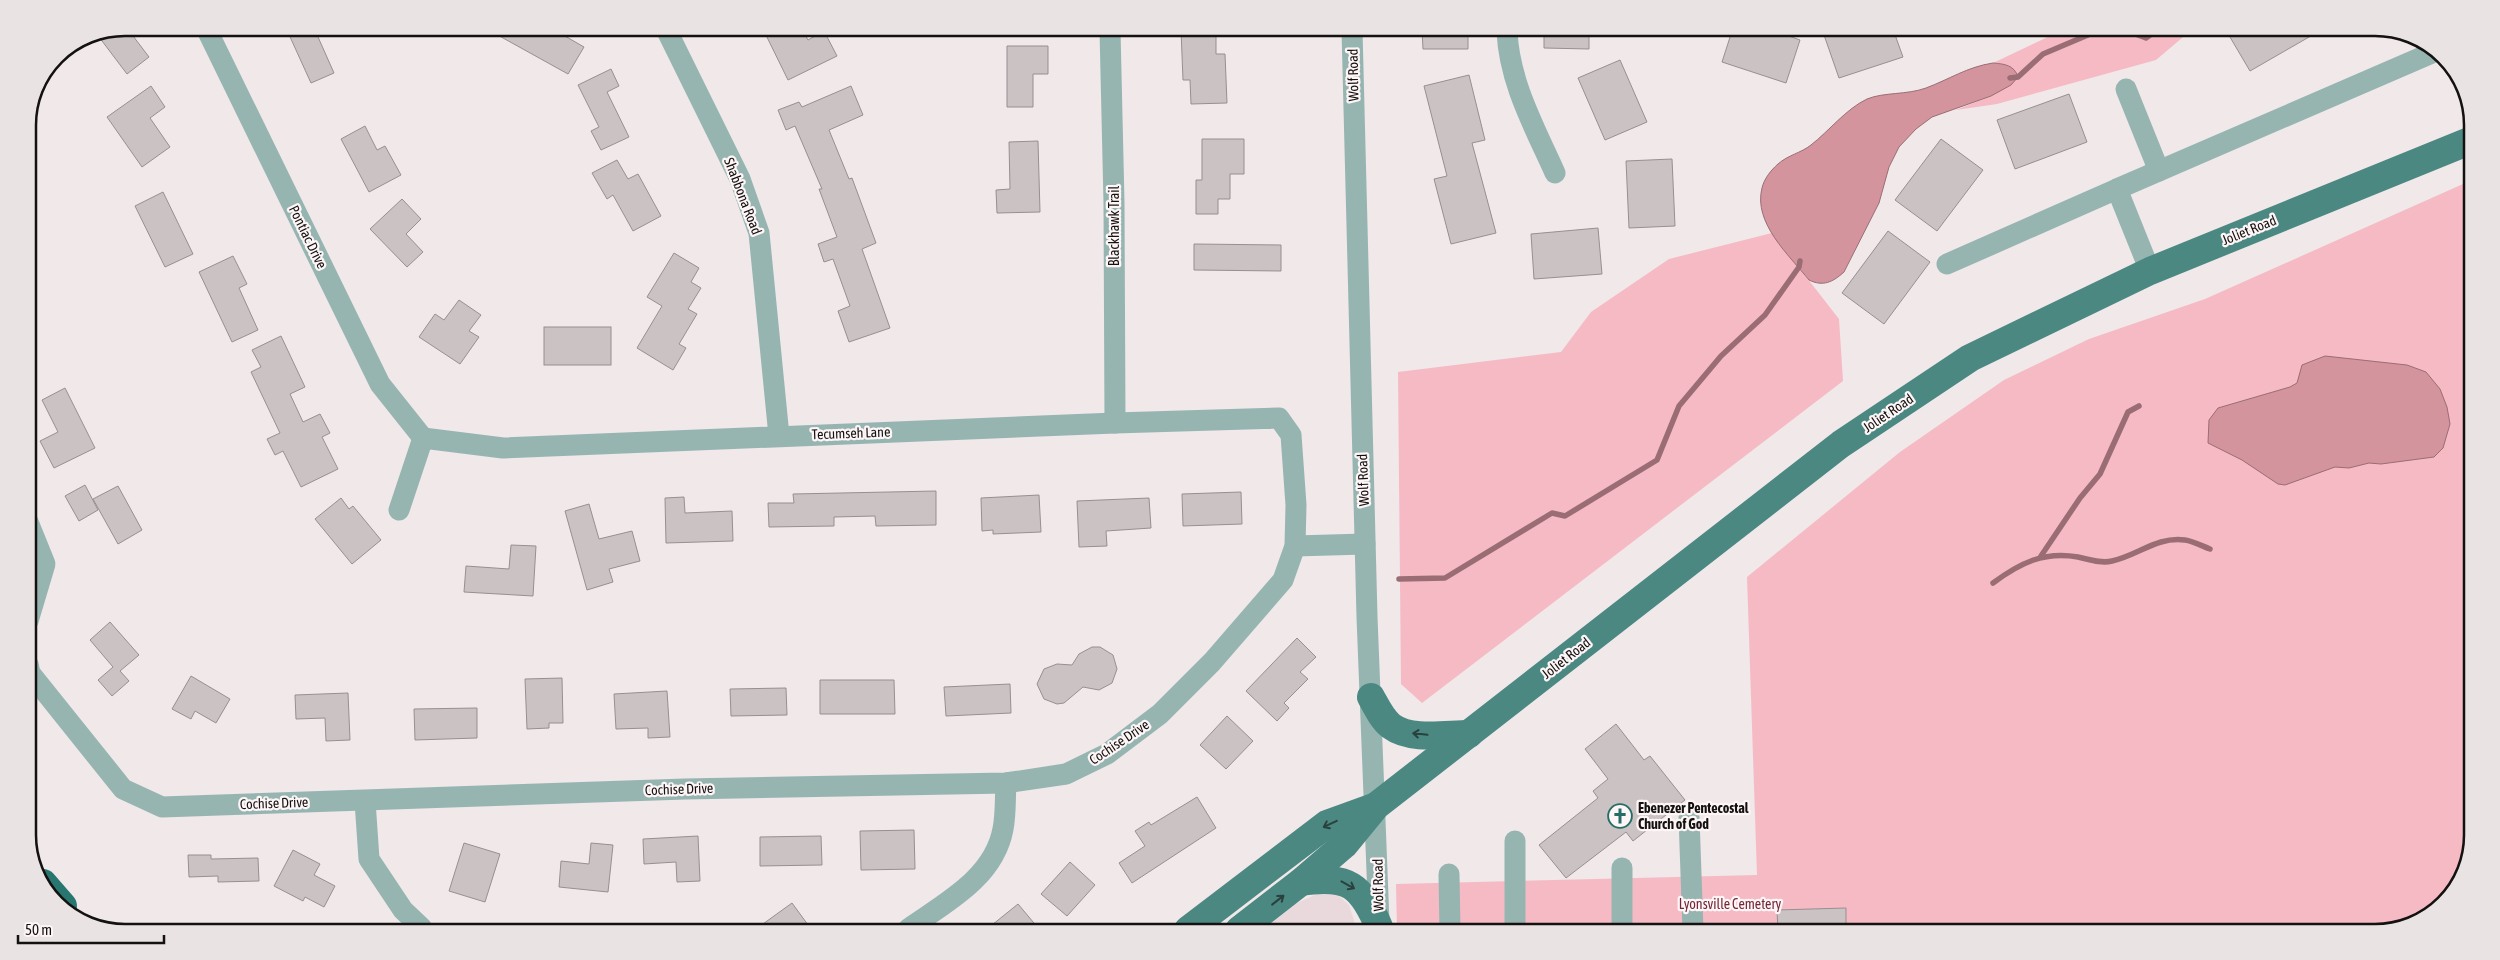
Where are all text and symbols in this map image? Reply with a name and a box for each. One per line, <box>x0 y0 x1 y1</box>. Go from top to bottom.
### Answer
street label: Wolf Road <box>1345 49 1361 101</box>
street label: Shabbona Road <box>721 155 765 237</box>
street label: Blackhawk Trail <box>1106 185 1122 266</box>
street label: Pontiac Drive <box>286 203 330 271</box>
street label: Joliet Road <box>2220 212 2278 248</box>
street label: Joliet Road <box>1860 390 1916 436</box>
street label: Tecumseh Lane <box>811 424 891 442</box>
street label: Wolf Road <box>1354 453 1372 507</box>
street label: Joliet Road <box>1539 634 1593 682</box>
street label: Cochise Drive <box>1086 716 1152 768</box>
one-way arrow <box>1413 729 1429 739</box>
street label: Cochise Drive <box>645 780 713 798</box>
street label: Cochise Drive <box>240 794 308 812</box>
place label: Ebenezer Pentecostal Church of God <box>1638 800 1749 832</box>
church icon: Ebenezer Pentecostal Church of God <box>1607 803 1633 829</box>
one-way arrow <box>1323 819 1338 829</box>
street label: Wolf Road <box>1370 859 1386 911</box>
one-way arrow <box>1341 881 1355 891</box>
one-way arrow <box>1271 895 1285 905</box>
park label: Lyonsville Cemetery <box>1679 896 1782 912</box>
scale bar <box>18 912 164 944</box>
text: 50 m <box>25 921 52 938</box>

